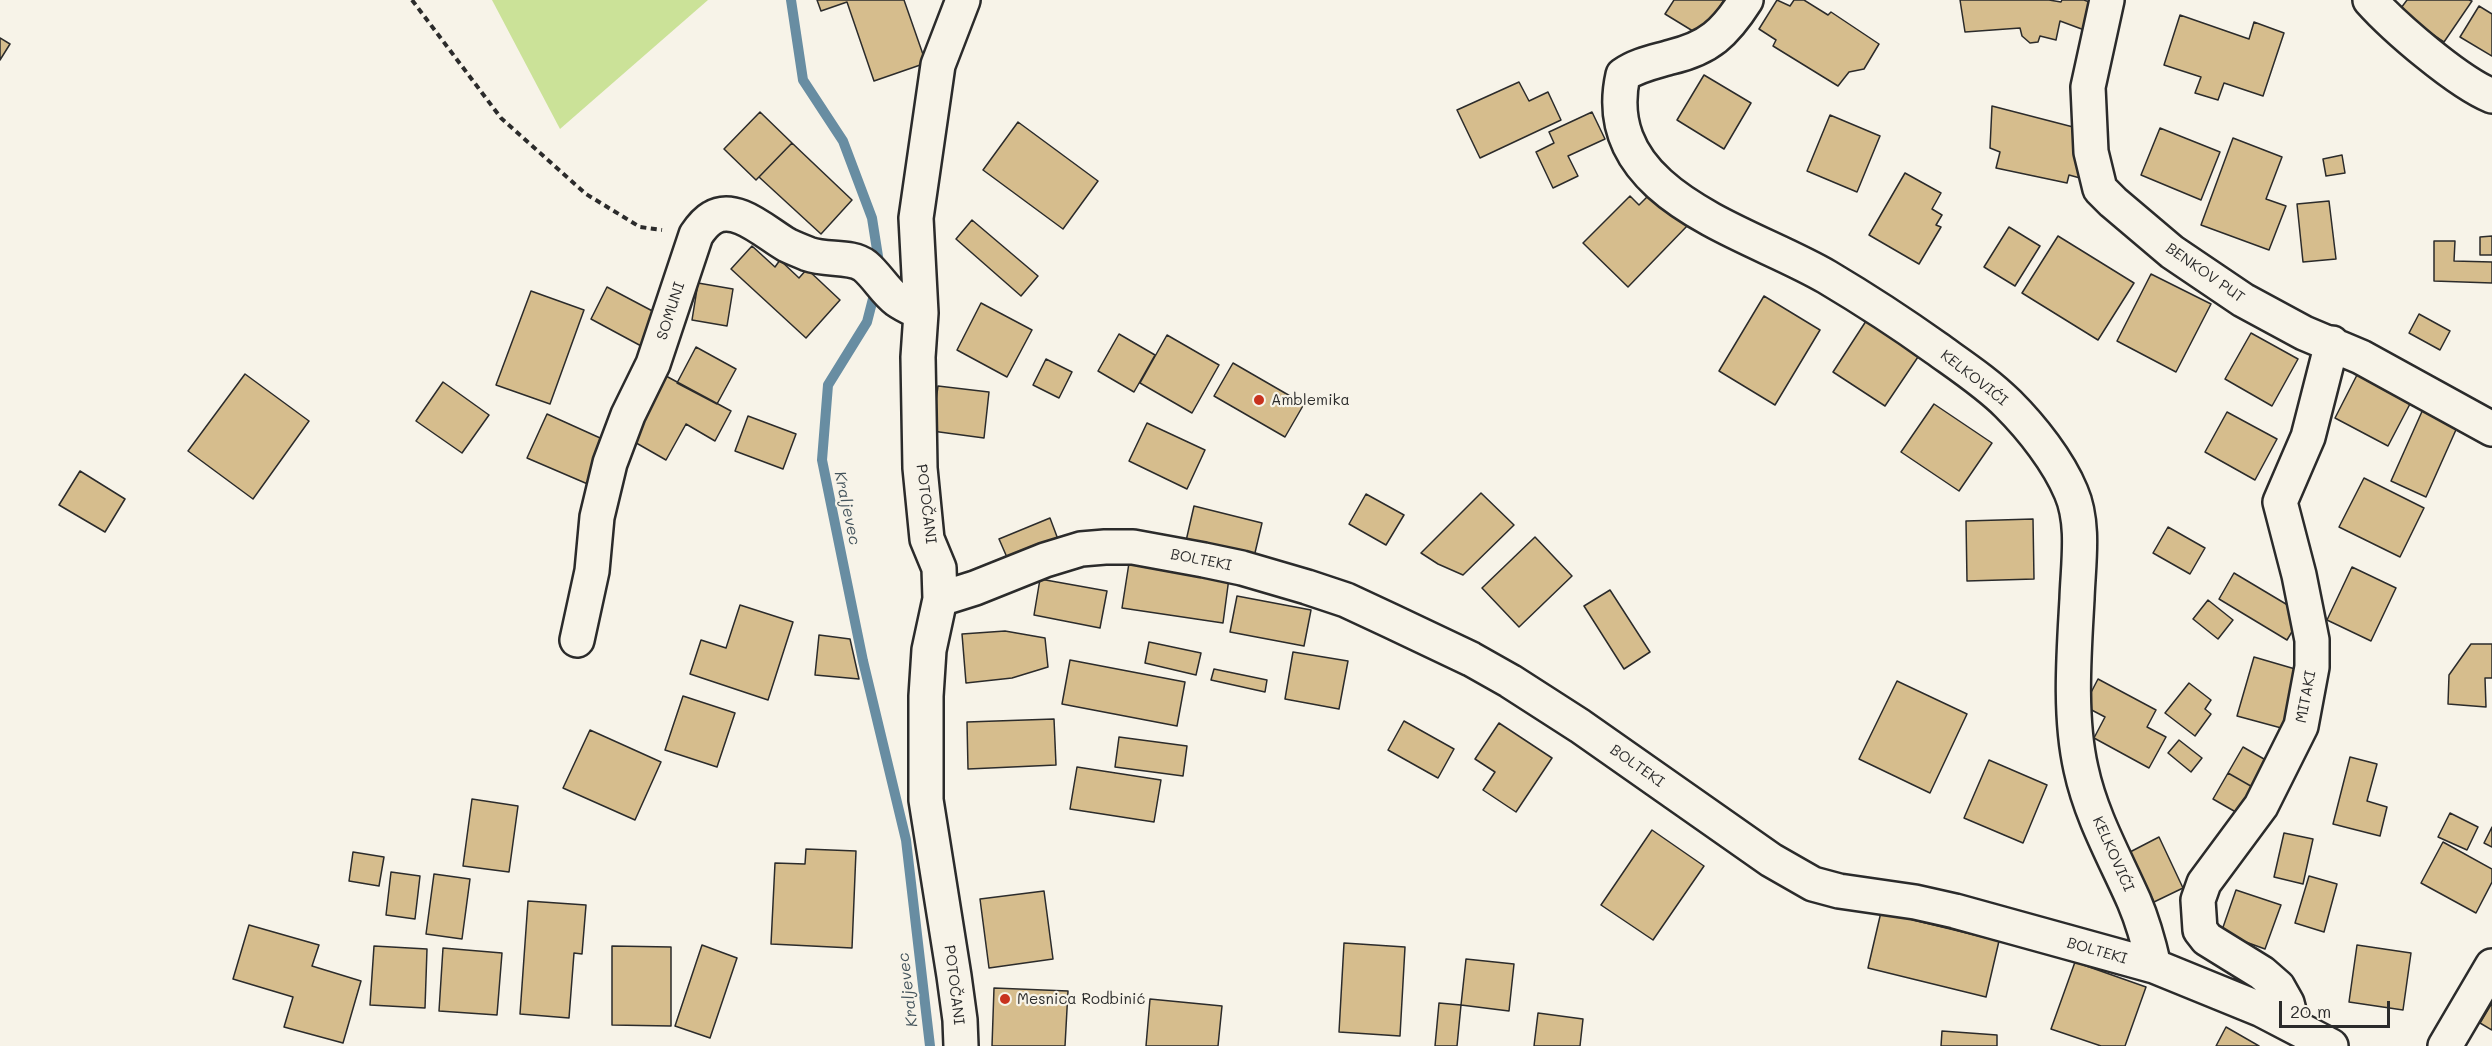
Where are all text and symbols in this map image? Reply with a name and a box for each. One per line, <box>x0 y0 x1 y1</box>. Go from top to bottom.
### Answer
street label: BENKOV PUT <box>2162 239 2248 307</box>
street label: SOMUNI <box>653 280 689 342</box>
street label: KELKOVIĆI <box>1937 346 2011 410</box>
place label: Amblemika <box>1271 391 1350 409</box>
marker: Amblemika <box>1252 393 1266 407</box>
street label: POTOČANI <box>912 463 940 545</box>
water label: Kraljevec <box>830 469 864 547</box>
street label: BOLTEKI <box>1169 545 1233 575</box>
street label: MITAKI <box>2292 669 2320 725</box>
street label: BOLTEKI <box>1607 741 1667 791</box>
street label: KELKOVIĆI <box>2088 814 2138 894</box>
street label: BOLTEKI <box>2065 934 2129 968</box>
street label: POTOČANI <box>940 944 968 1026</box>
water label: Kraljevec <box>894 952 922 1028</box>
scale bar <box>2282 989 2393 1027</box>
place label: Mesnica Rodbinić <box>1017 990 1145 1008</box>
marker: Mesnica Rodbinić <box>998 992 1012 1006</box>
text: 20 m <box>2290 999 2331 1023</box>

